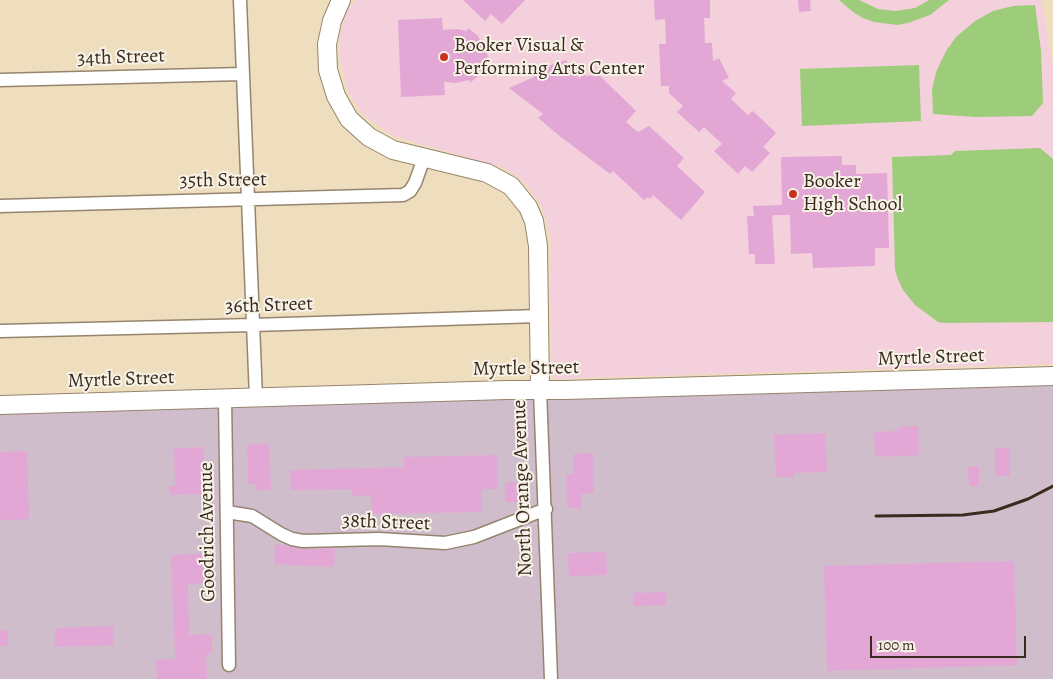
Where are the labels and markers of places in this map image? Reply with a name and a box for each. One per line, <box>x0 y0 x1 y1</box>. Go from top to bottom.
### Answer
place label: Booker Visual & Performing Arts Center <box>454 34 645 81</box>
marker: Booker Visual & Performing Arts Center <box>438 51 450 63</box>
place label: Booker High School <box>803 170 902 217</box>
marker: Booker High School <box>787 188 799 200</box>

